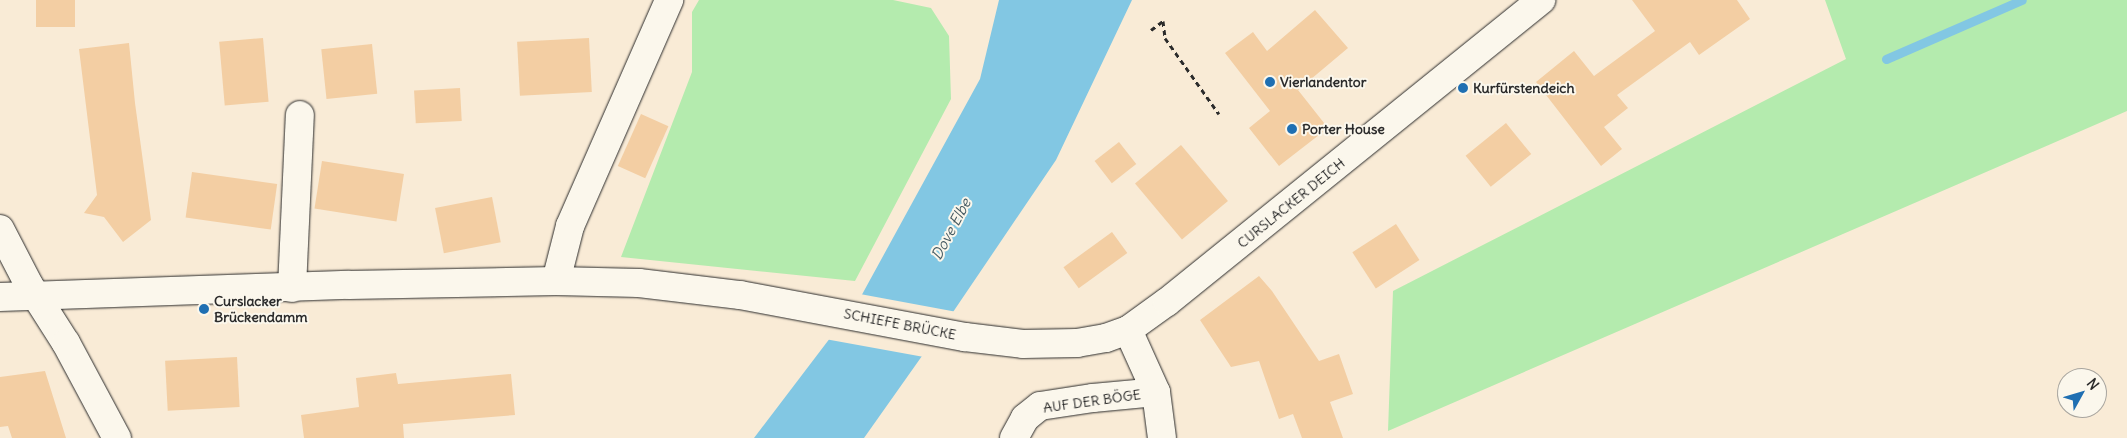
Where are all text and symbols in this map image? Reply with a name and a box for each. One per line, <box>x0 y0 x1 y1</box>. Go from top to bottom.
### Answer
place label: Vierlandentor <box>1280 74 1366 90</box>
marker: Vierlandentor <box>1264 76 1276 88</box>
place label: Kurfürstendeich <box>1473 80 1574 96</box>
marker: Kurfürstendeich <box>1457 82 1469 94</box>
place label: Porter House <box>1302 121 1385 137</box>
marker: Porter House <box>1286 123 1298 135</box>
street label: CURSLACKER DEICH <box>1234 154 1348 252</box>
water label: Dove Elbe <box>927 195 975 263</box>
place label: Curslacker Brückendamm <box>214 293 308 326</box>
marker: Curslacker Brückendamm <box>198 303 210 315</box>
street label: SCHIEFE BRÜCKE <box>842 305 958 343</box>
north arrow <box>2057 368 2107 418</box>
text: N <box>2083 375 2103 394</box>
street label: AUF DER BÖGE <box>1042 386 1142 416</box>

